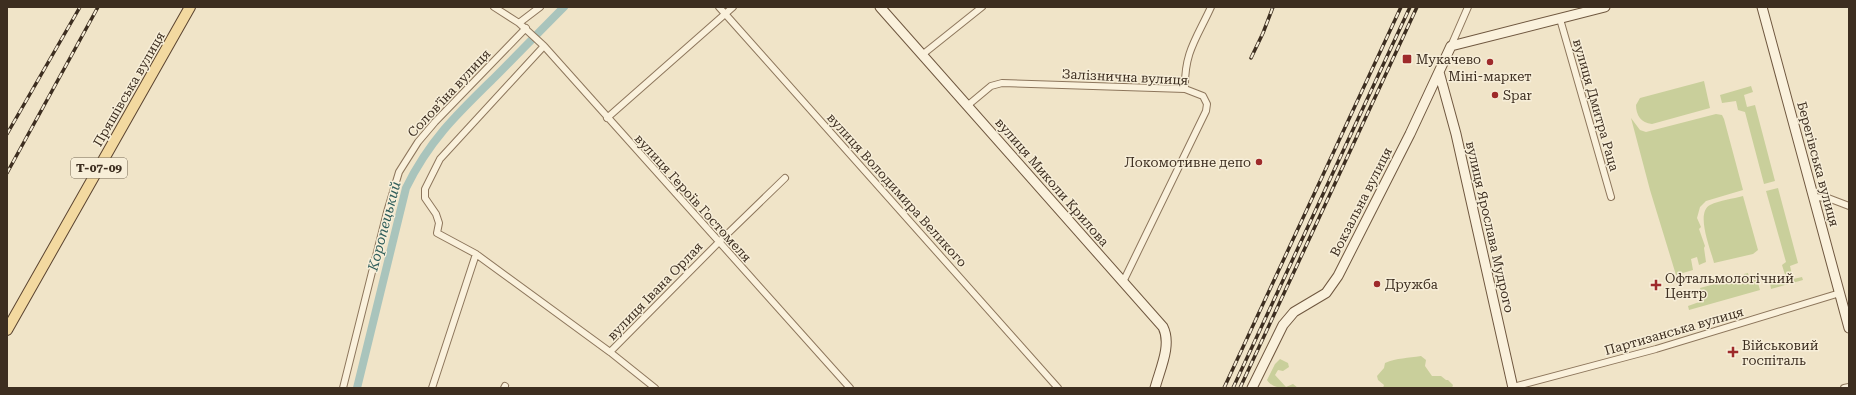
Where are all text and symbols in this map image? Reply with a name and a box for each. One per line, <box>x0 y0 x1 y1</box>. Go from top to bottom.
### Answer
street label: Пряшівська вулиця <box>90 29 168 149</box>
street label: вулиця Дмитра Раца <box>1570 37 1622 173</box>
street label: Соловʼїна вулиця <box>404 46 494 140</box>
place label: Мукачево <box>1416 52 1481 67</box>
marker: Мукачево <box>1401 53 1413 65</box>
marker: Міні-маркет <box>1485 57 1495 67</box>
street label: Залізнична вулиця <box>1061 66 1189 88</box>
place label: Міні-маркет <box>1448 69 1532 84</box>
place label: Spar <box>1503 88 1533 103</box>
marker: Spar <box>1490 90 1500 100</box>
street label: Берегівська вулиця <box>1794 100 1842 228</box>
street label: вулиця Володимира Великого <box>824 110 970 270</box>
street label: вулиця Миколи Крилова <box>992 115 1112 249</box>
street label: вулиця Героїв Гостомеля <box>632 131 754 265</box>
street label: вулиця Ярослава Мудрого <box>1463 140 1517 314</box>
street label: Вокзальна вулиця <box>1327 145 1395 259</box>
place label: Локомотивне депо <box>1125 155 1251 170</box>
marker: Локомотивне депо <box>1254 157 1264 167</box>
road number: Т-07-09 <box>71 158 127 178</box>
water label: Коропецький <box>364 179 404 273</box>
street label: вулиця Івана Орлая <box>604 239 706 343</box>
place label: Офтальмологічний Центр <box>1665 271 1794 301</box>
place label: Дружба <box>1385 277 1438 292</box>
marker: Дружба <box>1372 279 1382 289</box>
marker: Офтальмологічний Центр <box>1650 279 1662 291</box>
street label: Партизанська вулиця <box>1603 304 1745 358</box>
place label: Військовий госпіталь <box>1742 338 1819 368</box>
marker: Військовий госпіталь <box>1727 346 1739 358</box>

